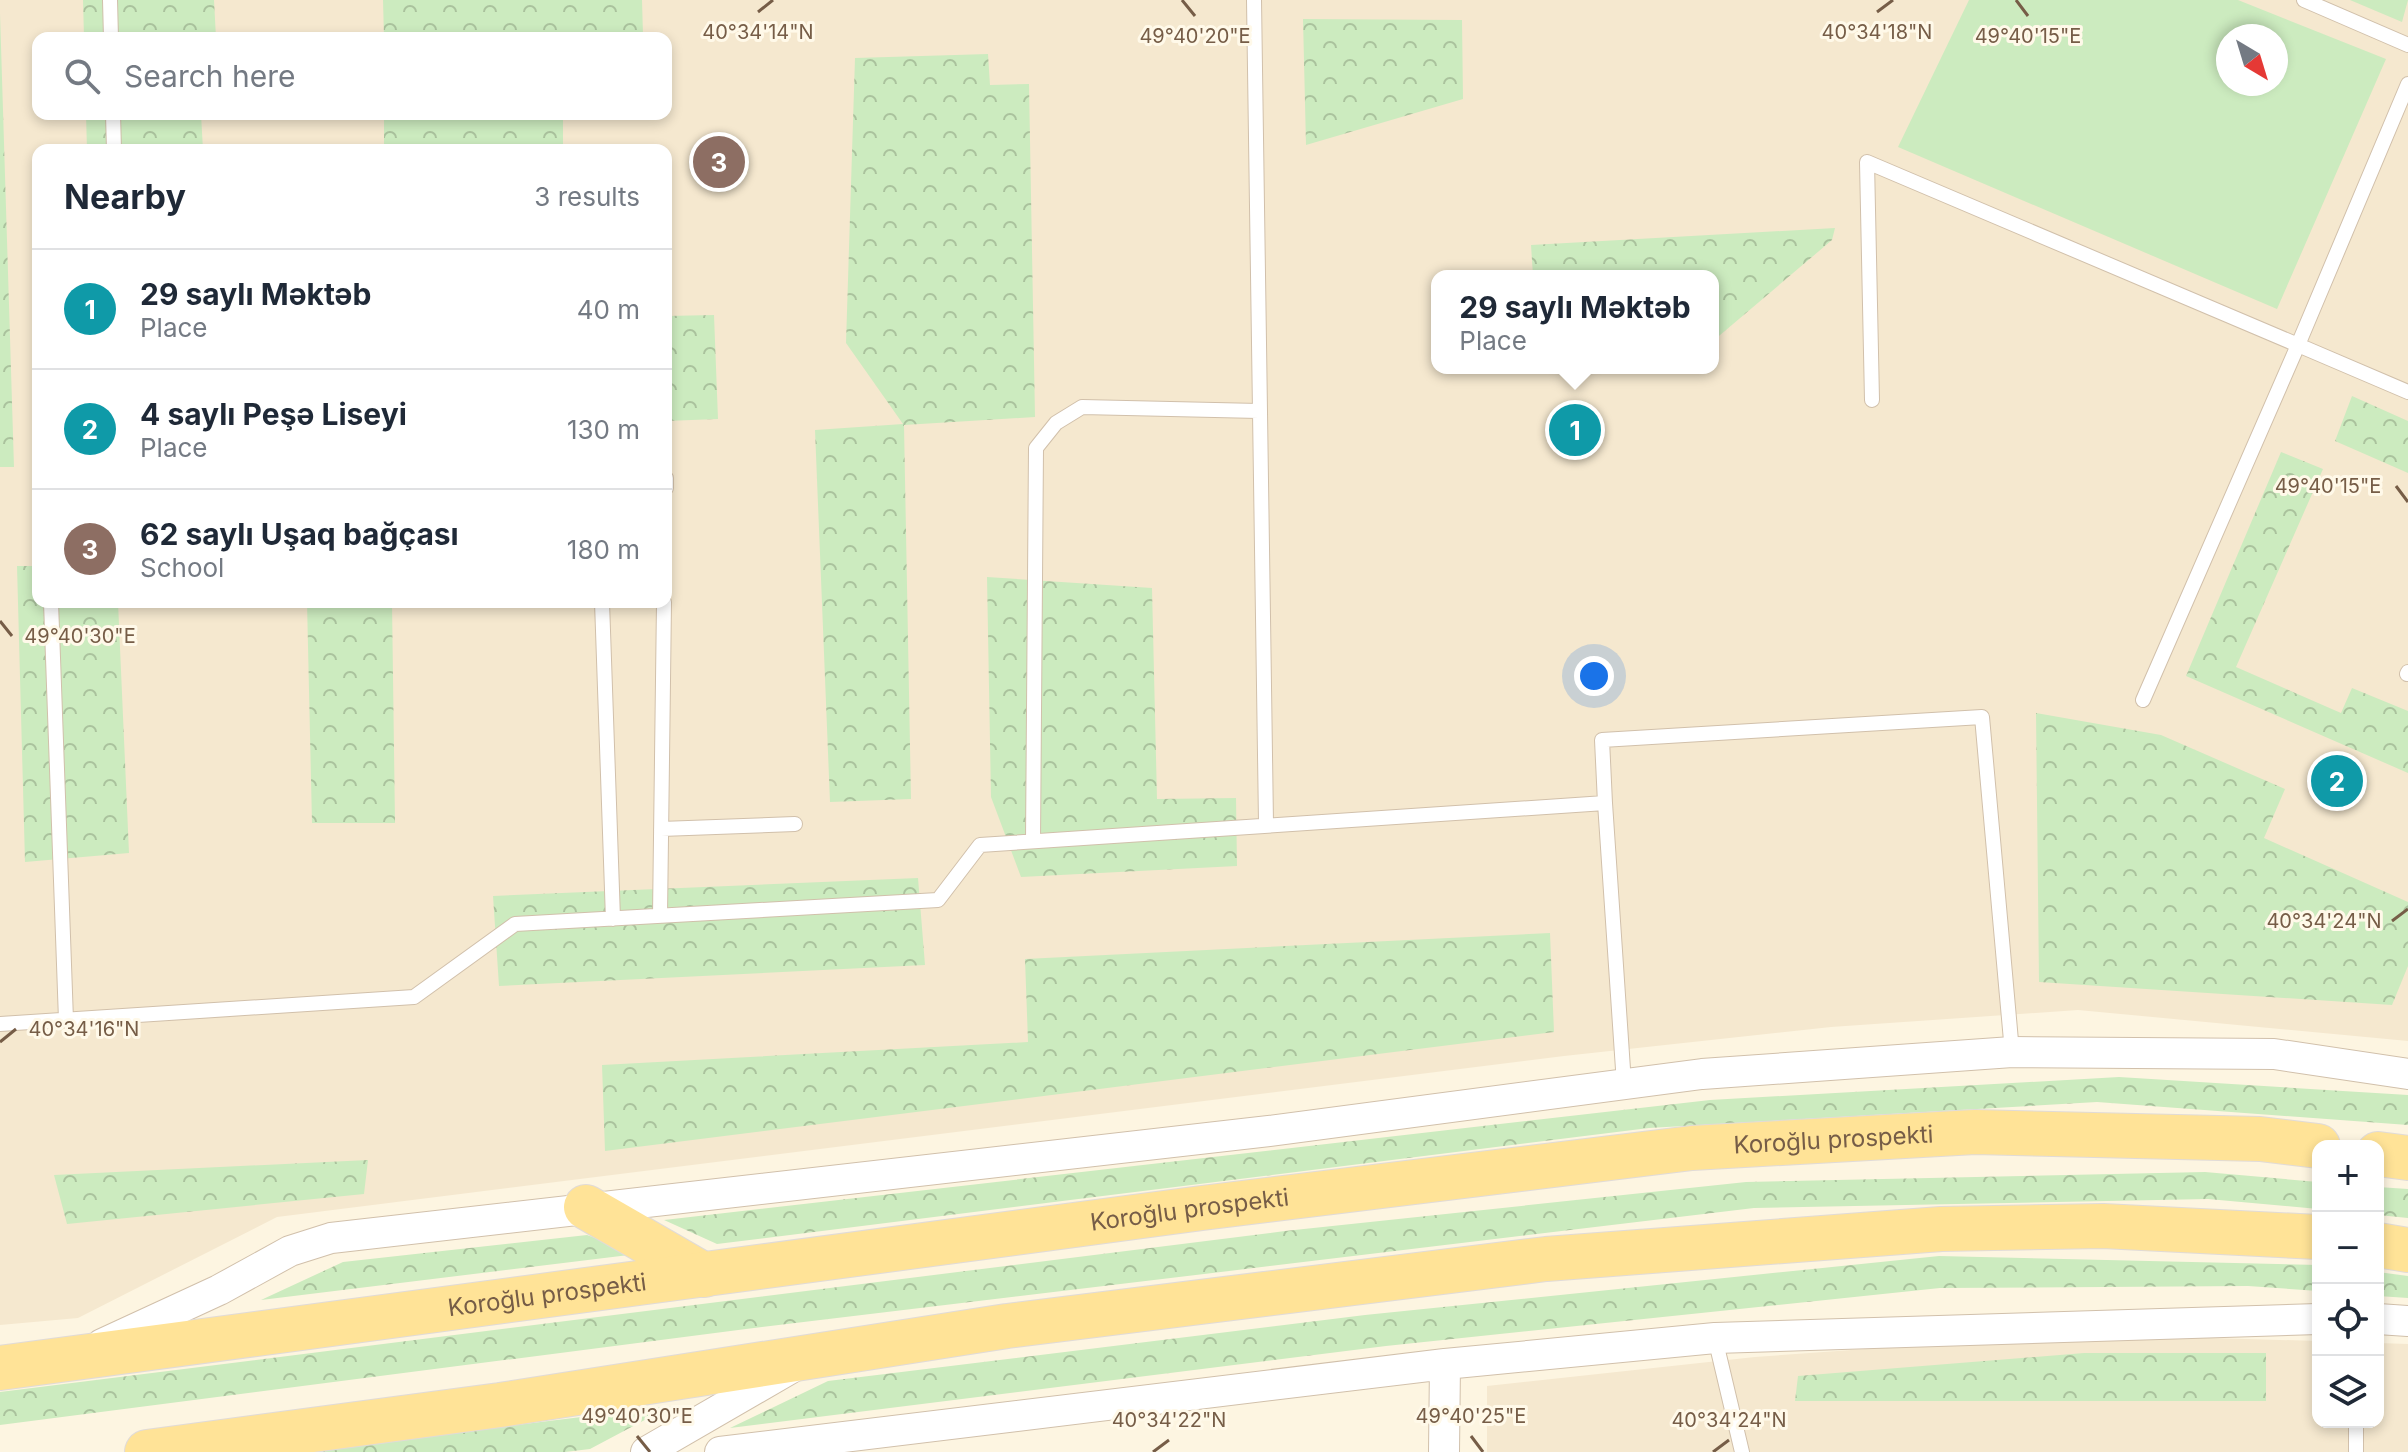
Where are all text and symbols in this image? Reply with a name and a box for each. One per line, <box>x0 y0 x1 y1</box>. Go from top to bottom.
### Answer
text: 40°34'14"N <box>702 20 814 44</box>
text: 40°34'18"N <box>1822 20 1932 44</box>
text: 49°40'20"E <box>1139 24 1251 48</box>
text: 49°40'15"E <box>1975 24 2081 48</box>
north arrow <box>2216 24 2288 96</box>
search box <box>32 32 672 120</box>
icon: search <box>60 54 104 98</box>
text: Search here <box>124 58 296 94</box>
pin: 3 <box>693 132 745 192</box>
text: Nearby <box>64 176 186 217</box>
text: 3 results <box>534 181 640 212</box>
popup <box>1431 270 1719 374</box>
text: 29 saylı Məktəb <box>140 276 371 312</box>
text: 29 saylı Məktəb <box>1459 289 1691 325</box>
text: 1 <box>84 294 96 325</box>
text: 40 m <box>577 294 640 325</box>
text: Place <box>140 312 208 343</box>
text: Place <box>1459 325 1527 356</box>
text: 4 saylı Peşə Liseyi <box>140 396 407 432</box>
pin: 1 <box>1549 400 1601 460</box>
text: 2 <box>82 414 98 445</box>
text: 130 m <box>567 414 640 445</box>
text: Place <box>140 432 208 463</box>
text: 49°40'15"E <box>2275 474 2381 498</box>
text: 62 saylı Uşaq bağçası <box>140 516 459 552</box>
text: 3 <box>82 534 98 565</box>
text: 180 m <box>567 534 640 565</box>
text: School <box>140 552 224 583</box>
text: 49°40'30"E <box>24 624 136 648</box>
your location <box>1574 656 1614 696</box>
pin: 2 <box>2311 751 2363 811</box>
text: 40°34'24"N <box>2266 909 2382 933</box>
text: 40°34'16"N <box>29 1017 139 1041</box>
street label: Koroğlu prospekti <box>1733 1119 1934 1160</box>
map controls <box>2312 1140 2384 1428</box>
button: + <box>2312 1140 2384 1212</box>
street label: Koroğlu prospekti <box>1088 1182 1290 1237</box>
button: − <box>2312 1212 2384 1284</box>
street label: Koroğlu prospekti <box>446 1267 648 1322</box>
button: locate <box>2312 1284 2384 1356</box>
button: layers <box>2312 1356 2384 1428</box>
text: 49°40'30"E <box>581 1404 693 1428</box>
text: 49°40'25"E <box>1416 1404 1526 1428</box>
text: 40°34'22"N <box>1112 1408 1226 1432</box>
text: 40°34'24"N <box>1671 1408 1787 1432</box>

